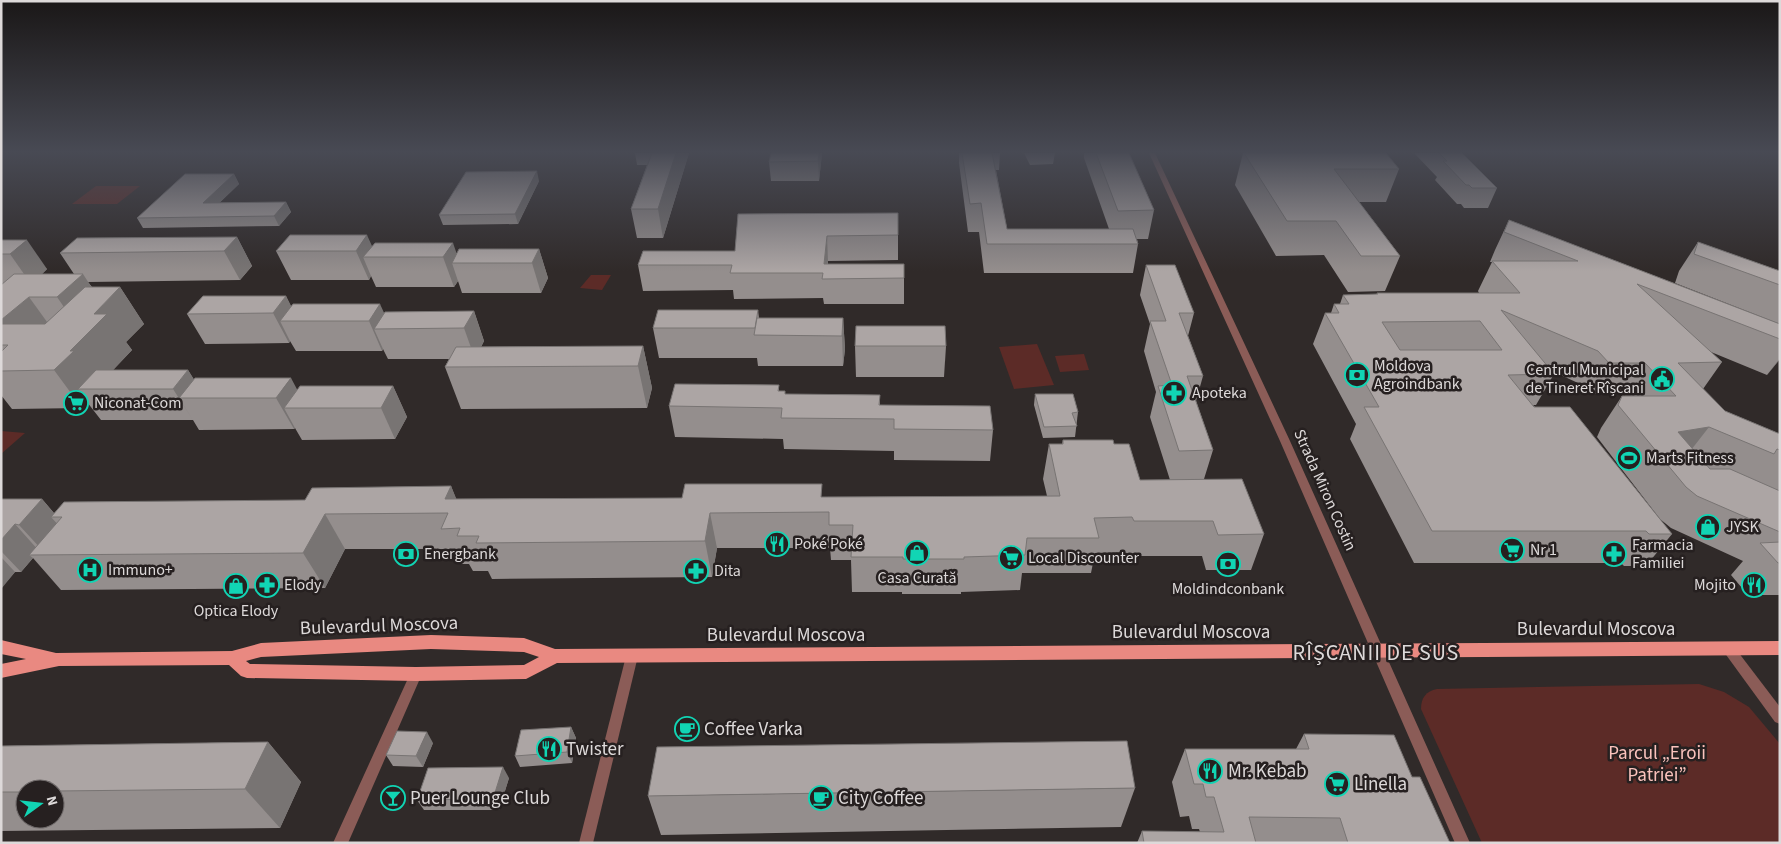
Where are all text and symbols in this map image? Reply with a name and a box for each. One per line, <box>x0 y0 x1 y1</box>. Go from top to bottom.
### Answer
place label: Moldova Agroindbank <box>1374 355 1460 395</box>
place label: Centrul Municipal de Tineret Rîșcani <box>1525 359 1644 399</box>
bank icon: Moldova Agroindbank <box>1344 362 1370 388</box>
public building icon: Centrul Municipal de Tineret Rîșcani <box>1649 366 1675 392</box>
pharmacy icon: Apoteka <box>1161 380 1187 406</box>
place label: Apoteka <box>1192 382 1247 404</box>
supermarket icon: Niconat-Com <box>63 390 89 416</box>
place label: Niconat-Com <box>94 392 182 414</box>
street label: Strada Miron Costin <box>1288 426 1362 554</box>
sports icon: Marts Fitness <box>1616 445 1642 471</box>
place label: Marts Fitness <box>1646 447 1734 469</box>
shop icon: JYSK <box>1695 514 1721 540</box>
place label: JYSK <box>1726 516 1760 538</box>
restaurant icon: Poké Poké <box>764 531 790 557</box>
place label: Poké Poké <box>794 533 863 555</box>
place label: Farmacia Familiei <box>1632 534 1694 574</box>
supermarket icon: Nr 1 <box>1499 537 1525 563</box>
place label: Nr 1 <box>1530 539 1557 561</box>
shop icon: Casa Curată <box>904 540 930 566</box>
bank icon: Energbank <box>393 541 419 567</box>
pharmacy icon: Farmacia Familiei <box>1601 541 1627 567</box>
place label: Energbank <box>424 543 496 565</box>
supermarket icon: Local Discounter <box>998 545 1024 571</box>
place label: Local Discounter <box>1028 547 1139 569</box>
bank icon: Moldindconbank <box>1215 551 1241 577</box>
hospital icon: Immuno+ <box>77 557 103 583</box>
pharmacy icon: Dita <box>683 558 709 584</box>
place label: Immuno+ <box>108 559 173 581</box>
place label: Dita <box>714 560 741 582</box>
place label: Casa Curată <box>878 567 957 589</box>
pharmacy icon: Elody <box>254 572 280 598</box>
restaurant icon: Mojito <box>1741 572 1767 598</box>
shop icon: Optica Elody <box>223 573 249 599</box>
place label: Elody <box>284 574 322 596</box>
place label: Mojito <box>1694 574 1736 596</box>
place label: Moldindconbank <box>1172 578 1284 600</box>
place label: Optica Elody <box>194 600 279 622</box>
street label: Bulevardul Moscova <box>299 610 459 642</box>
street label: Bulevardul Moscova <box>1517 616 1675 643</box>
street label: Bulevardul Moscova <box>1112 619 1270 646</box>
street label: Bulevardul Moscova <box>707 622 865 649</box>
district label: RÎȘCANII DE SUS <box>1293 637 1459 669</box>
cafe icon: Coffee Varka <box>674 716 700 742</box>
place label: Coffee Varka <box>704 716 803 743</box>
restaurant icon: Twister <box>536 736 562 762</box>
place label: Twister <box>566 736 624 763</box>
park label: Parcul „Eroii Patriei” <box>1608 740 1706 789</box>
restaurant icon: Mr. Kebab <box>1197 758 1223 784</box>
place label: Mr. Kebab <box>1228 758 1306 785</box>
supermarket icon: Linella <box>1324 771 1350 797</box>
place label: Linella <box>1354 771 1407 798</box>
north arrow <box>15 779 65 829</box>
bar icon: Puer Lounge Club <box>380 785 406 811</box>
place label: Puer Lounge Club <box>410 785 550 812</box>
cafe icon: City Coffee <box>808 785 834 811</box>
place label: City Coffee <box>838 785 923 812</box>
text: N <box>41 794 62 808</box>

